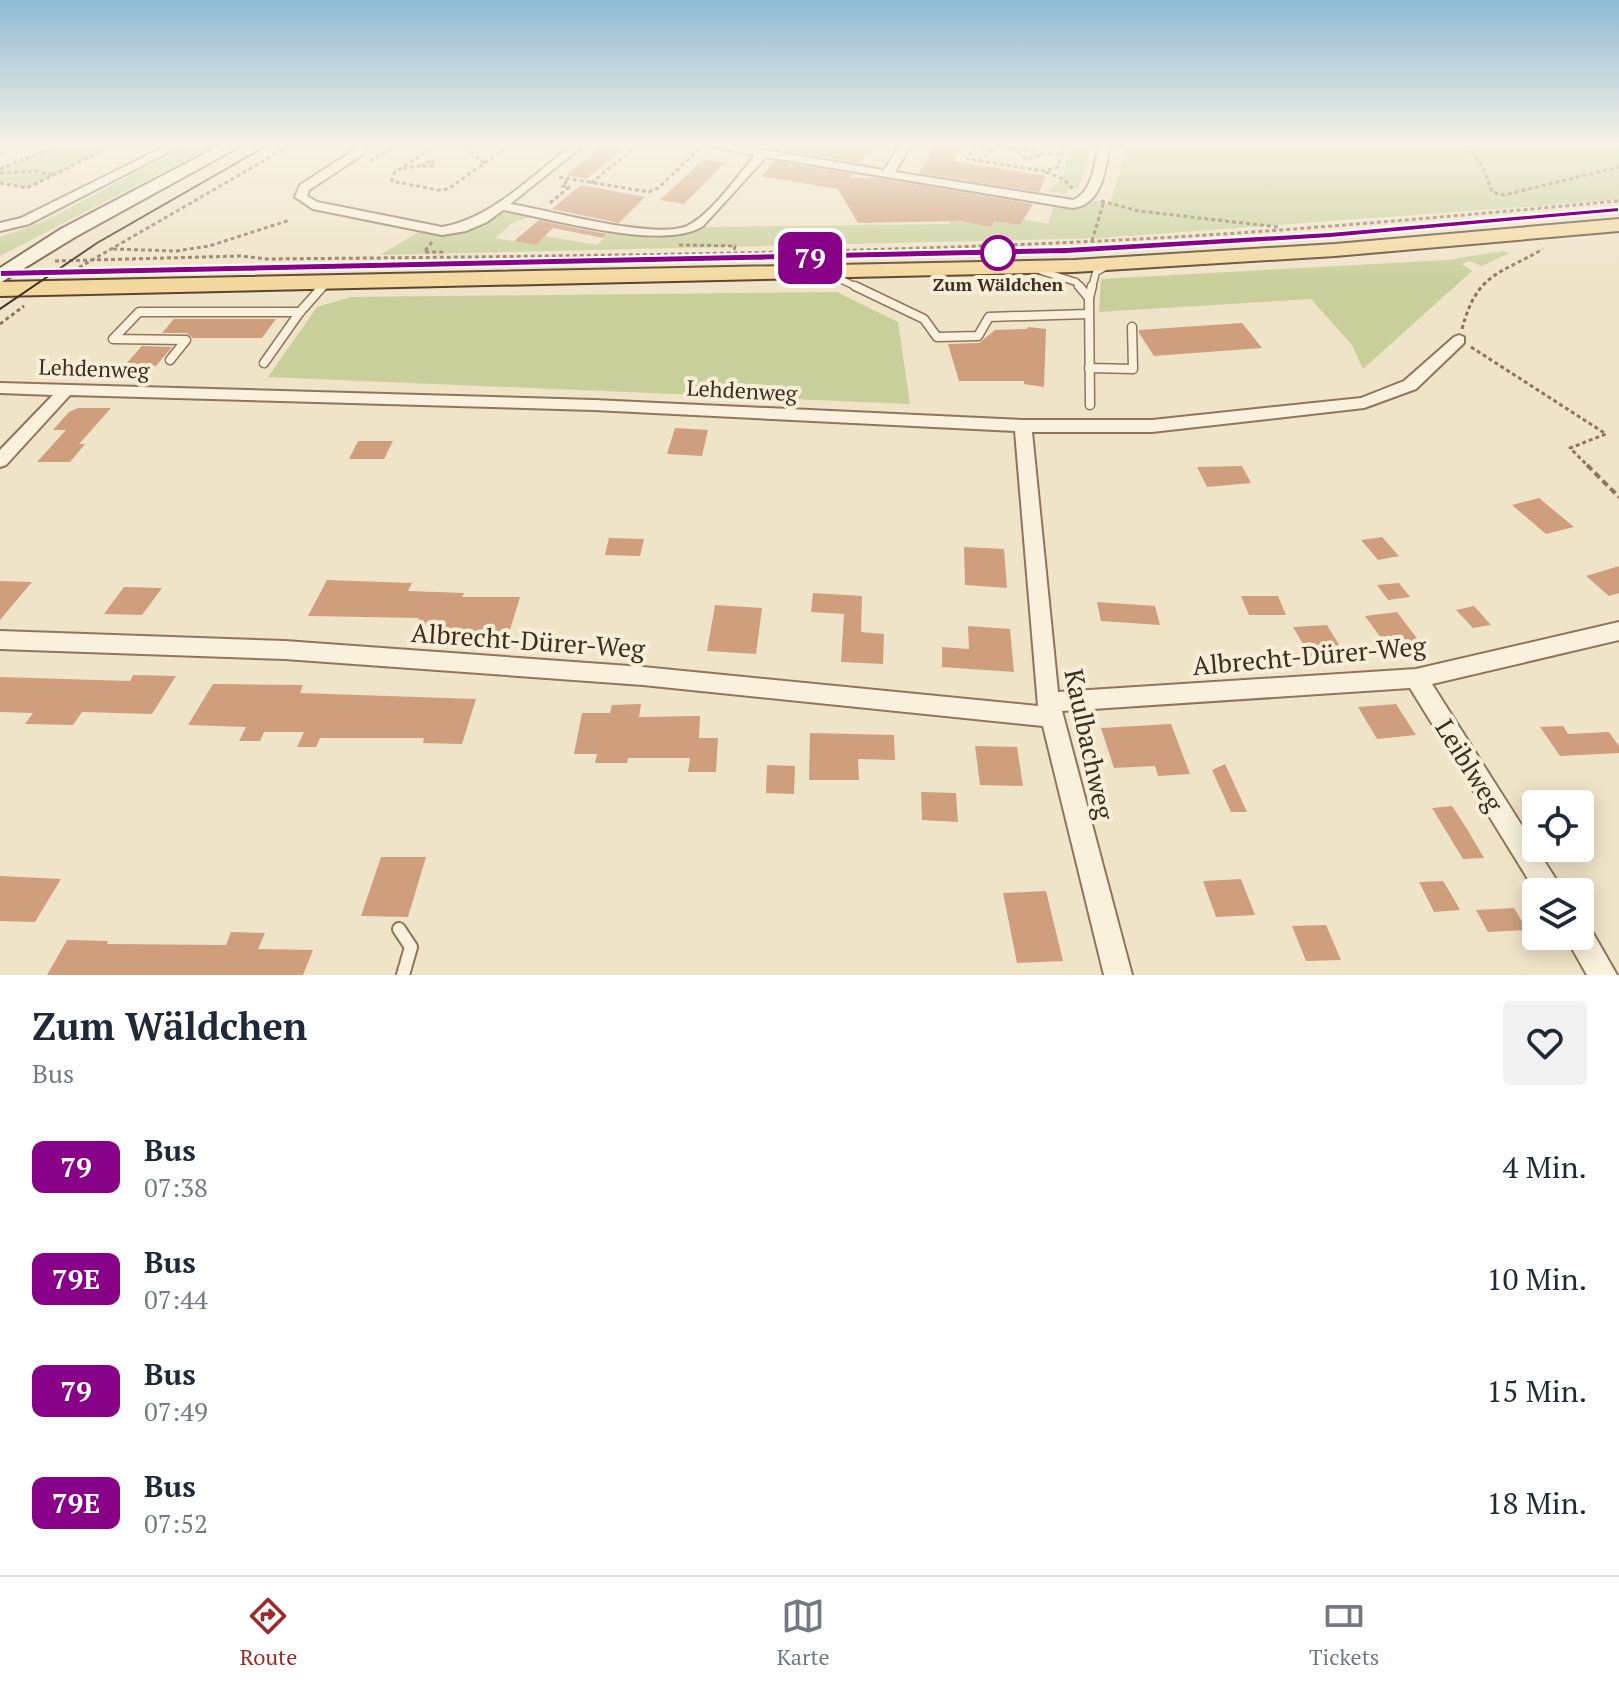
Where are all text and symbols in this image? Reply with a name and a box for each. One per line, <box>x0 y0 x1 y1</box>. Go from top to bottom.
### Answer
line badge: 79 <box>774 232 846 284</box>
marker: Zum Wäldchen <box>981 236 1015 270</box>
text: 79 <box>794 239 826 276</box>
place label: Zum Wäldchen <box>933 272 1064 296</box>
street label: Lehdenweg <box>38 352 150 384</box>
street label: Lehdenweg <box>686 373 799 407</box>
street label: Albrecht-Dürer-Weg <box>410 615 646 665</box>
street label: Albrecht-Dürer-Weg <box>1191 628 1428 682</box>
street label: Kaulbachweg <box>1057 666 1123 823</box>
street label: Leiblweg <box>1428 713 1512 818</box>
map controls <box>1522 790 1594 950</box>
button: locate <box>1522 790 1594 862</box>
button: layers <box>1522 878 1594 950</box>
text: Zum Wäldchen <box>32 1001 307 1051</box>
button: heart <box>1503 1001 1587 1085</box>
text: Bus <box>32 1056 74 1090</box>
text: Bus <box>144 1130 196 1170</box>
text: 4 Min. <box>1502 1147 1587 1187</box>
text: 79 <box>60 1148 92 1185</box>
text: 07:38 <box>144 1170 208 1204</box>
text: Bus <box>144 1242 196 1282</box>
text: 10 Min. <box>1487 1259 1587 1299</box>
text: 79E <box>52 1260 100 1297</box>
text: 07:44 <box>144 1282 208 1316</box>
text: Bus <box>144 1354 196 1394</box>
text: 15 Min. <box>1487 1371 1587 1411</box>
text: 79 <box>60 1372 92 1409</box>
text: 07:49 <box>144 1394 208 1428</box>
text: Bus <box>144 1466 196 1506</box>
text: 18 Min. <box>1487 1483 1587 1523</box>
text: 79E <box>52 1484 100 1521</box>
text: 07:52 <box>144 1506 208 1540</box>
tab: Route <box>240 1594 297 1671</box>
tab: Karte <box>777 1594 830 1671</box>
tab: Tickets <box>1309 1594 1379 1671</box>

